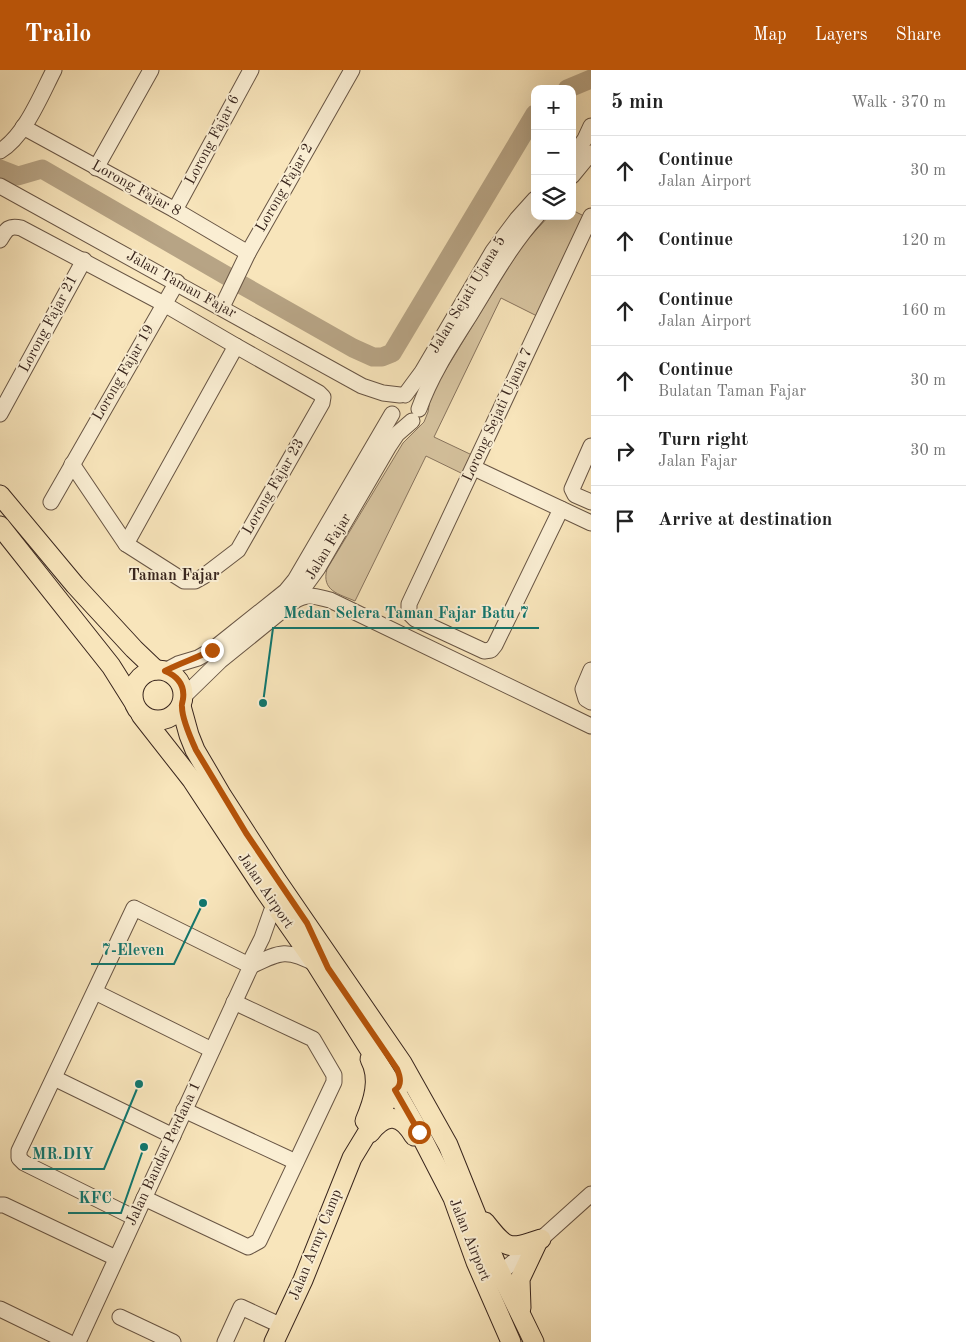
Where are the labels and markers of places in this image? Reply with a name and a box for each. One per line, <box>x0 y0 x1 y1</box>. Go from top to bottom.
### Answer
callout: Medan Selera Taman Fajar Batu 7 <box>273 597 539 628</box>
callout: 7-Eleven <box>91 933 174 964</box>
callout: MR.DIY <box>22 1138 104 1169</box>
callout: KFC <box>68 1182 121 1213</box>

